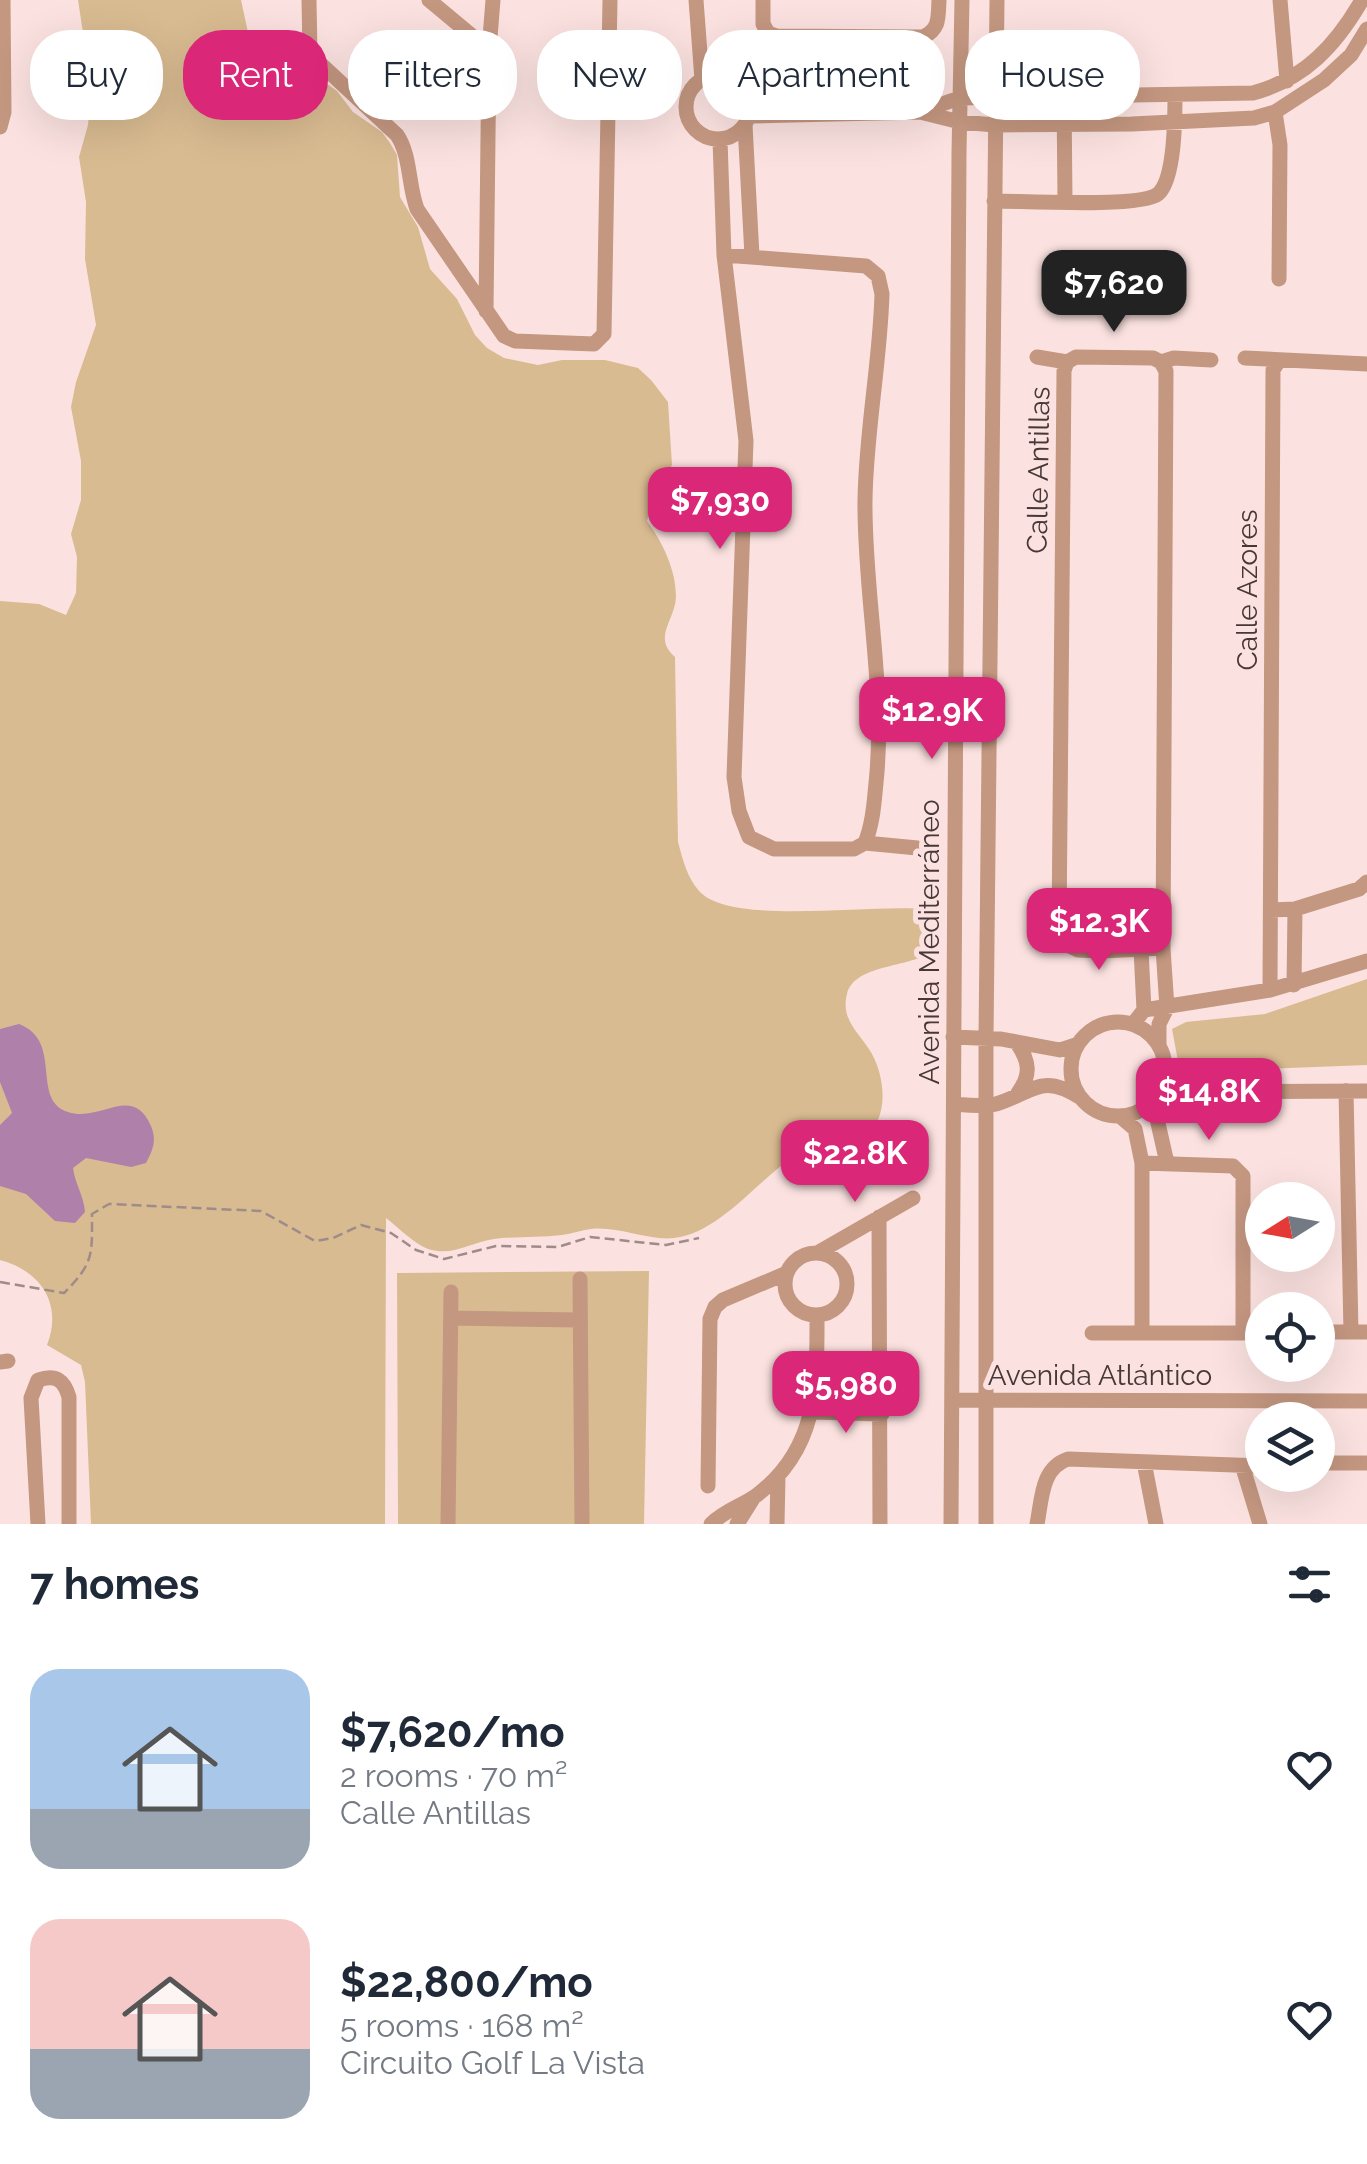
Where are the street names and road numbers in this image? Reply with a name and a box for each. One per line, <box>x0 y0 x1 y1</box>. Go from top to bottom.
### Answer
street label: Calle Antillas <box>1021 386 1056 554</box>
street label: Calle Azores <box>1231 510 1264 670</box>
street label: Avenida Mediterráneo <box>913 799 946 1085</box>
street label: Avenida Atlántico <box>988 1359 1212 1392</box>

